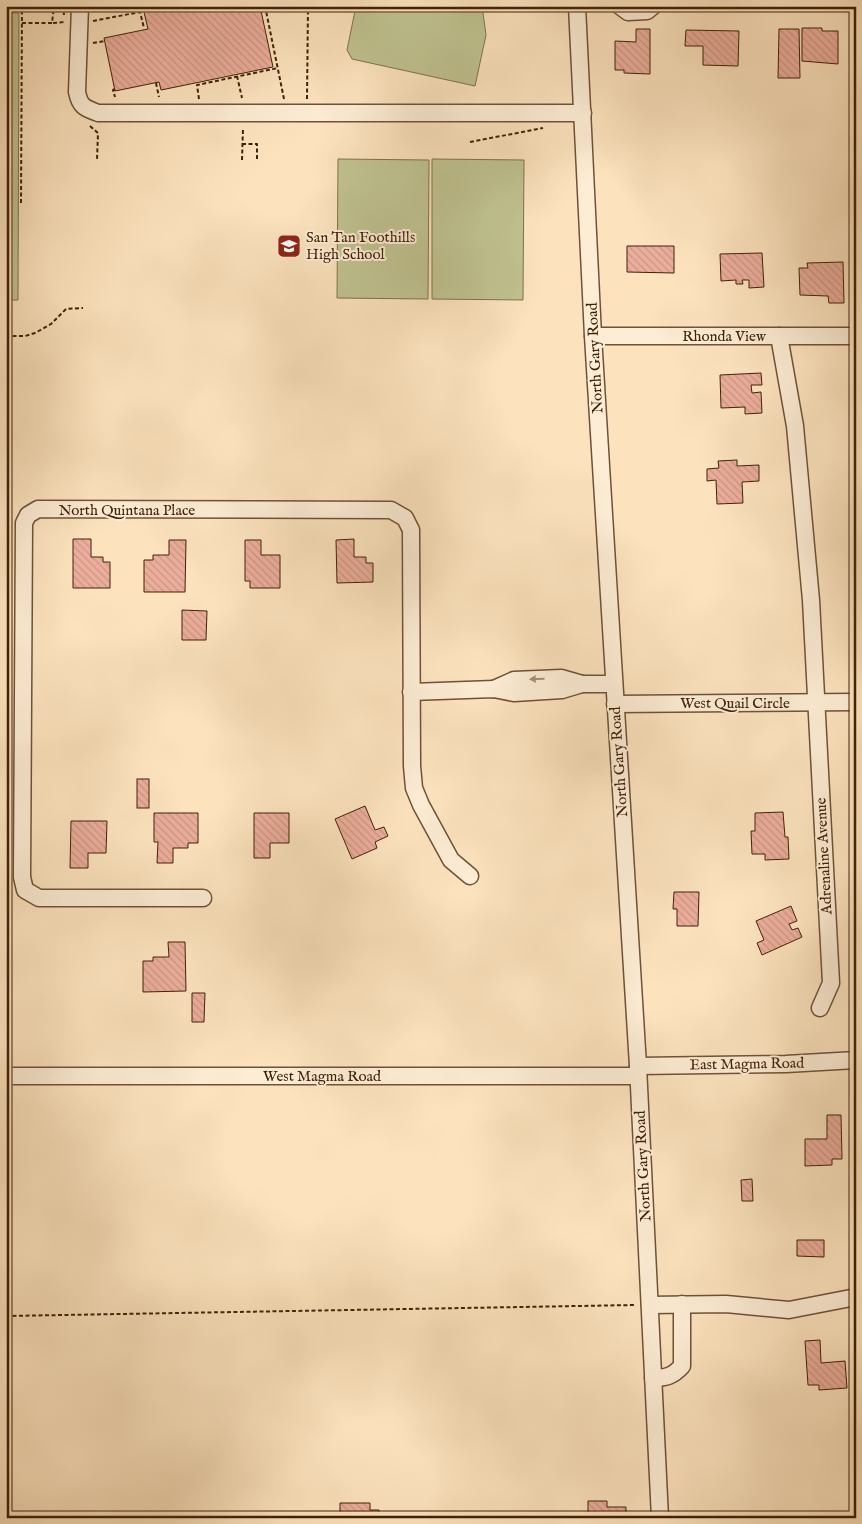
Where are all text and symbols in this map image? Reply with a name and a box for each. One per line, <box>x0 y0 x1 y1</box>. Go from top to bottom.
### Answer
place label: San Tan Foothills High School <box>306 228 415 264</box>
school or university icon: San Tan Foothills High School <box>276 233 302 259</box>
street label: North Gary Road <box>583 301 607 414</box>
street label: Rhonda View <box>682 327 767 346</box>
street label: North Quintana Place <box>59 501 195 520</box>
one-way arrow <box>529 675 545 683</box>
street label: West Quail Circle <box>680 694 790 713</box>
street label: North Gary Road <box>606 705 632 818</box>
street label: Adrenaline Avenue <box>811 797 837 916</box>
street label: East Magma Road <box>690 1053 805 1074</box>
street label: West Magma Road <box>263 1067 382 1086</box>
street label: North Gary Road <box>631 1109 655 1222</box>

